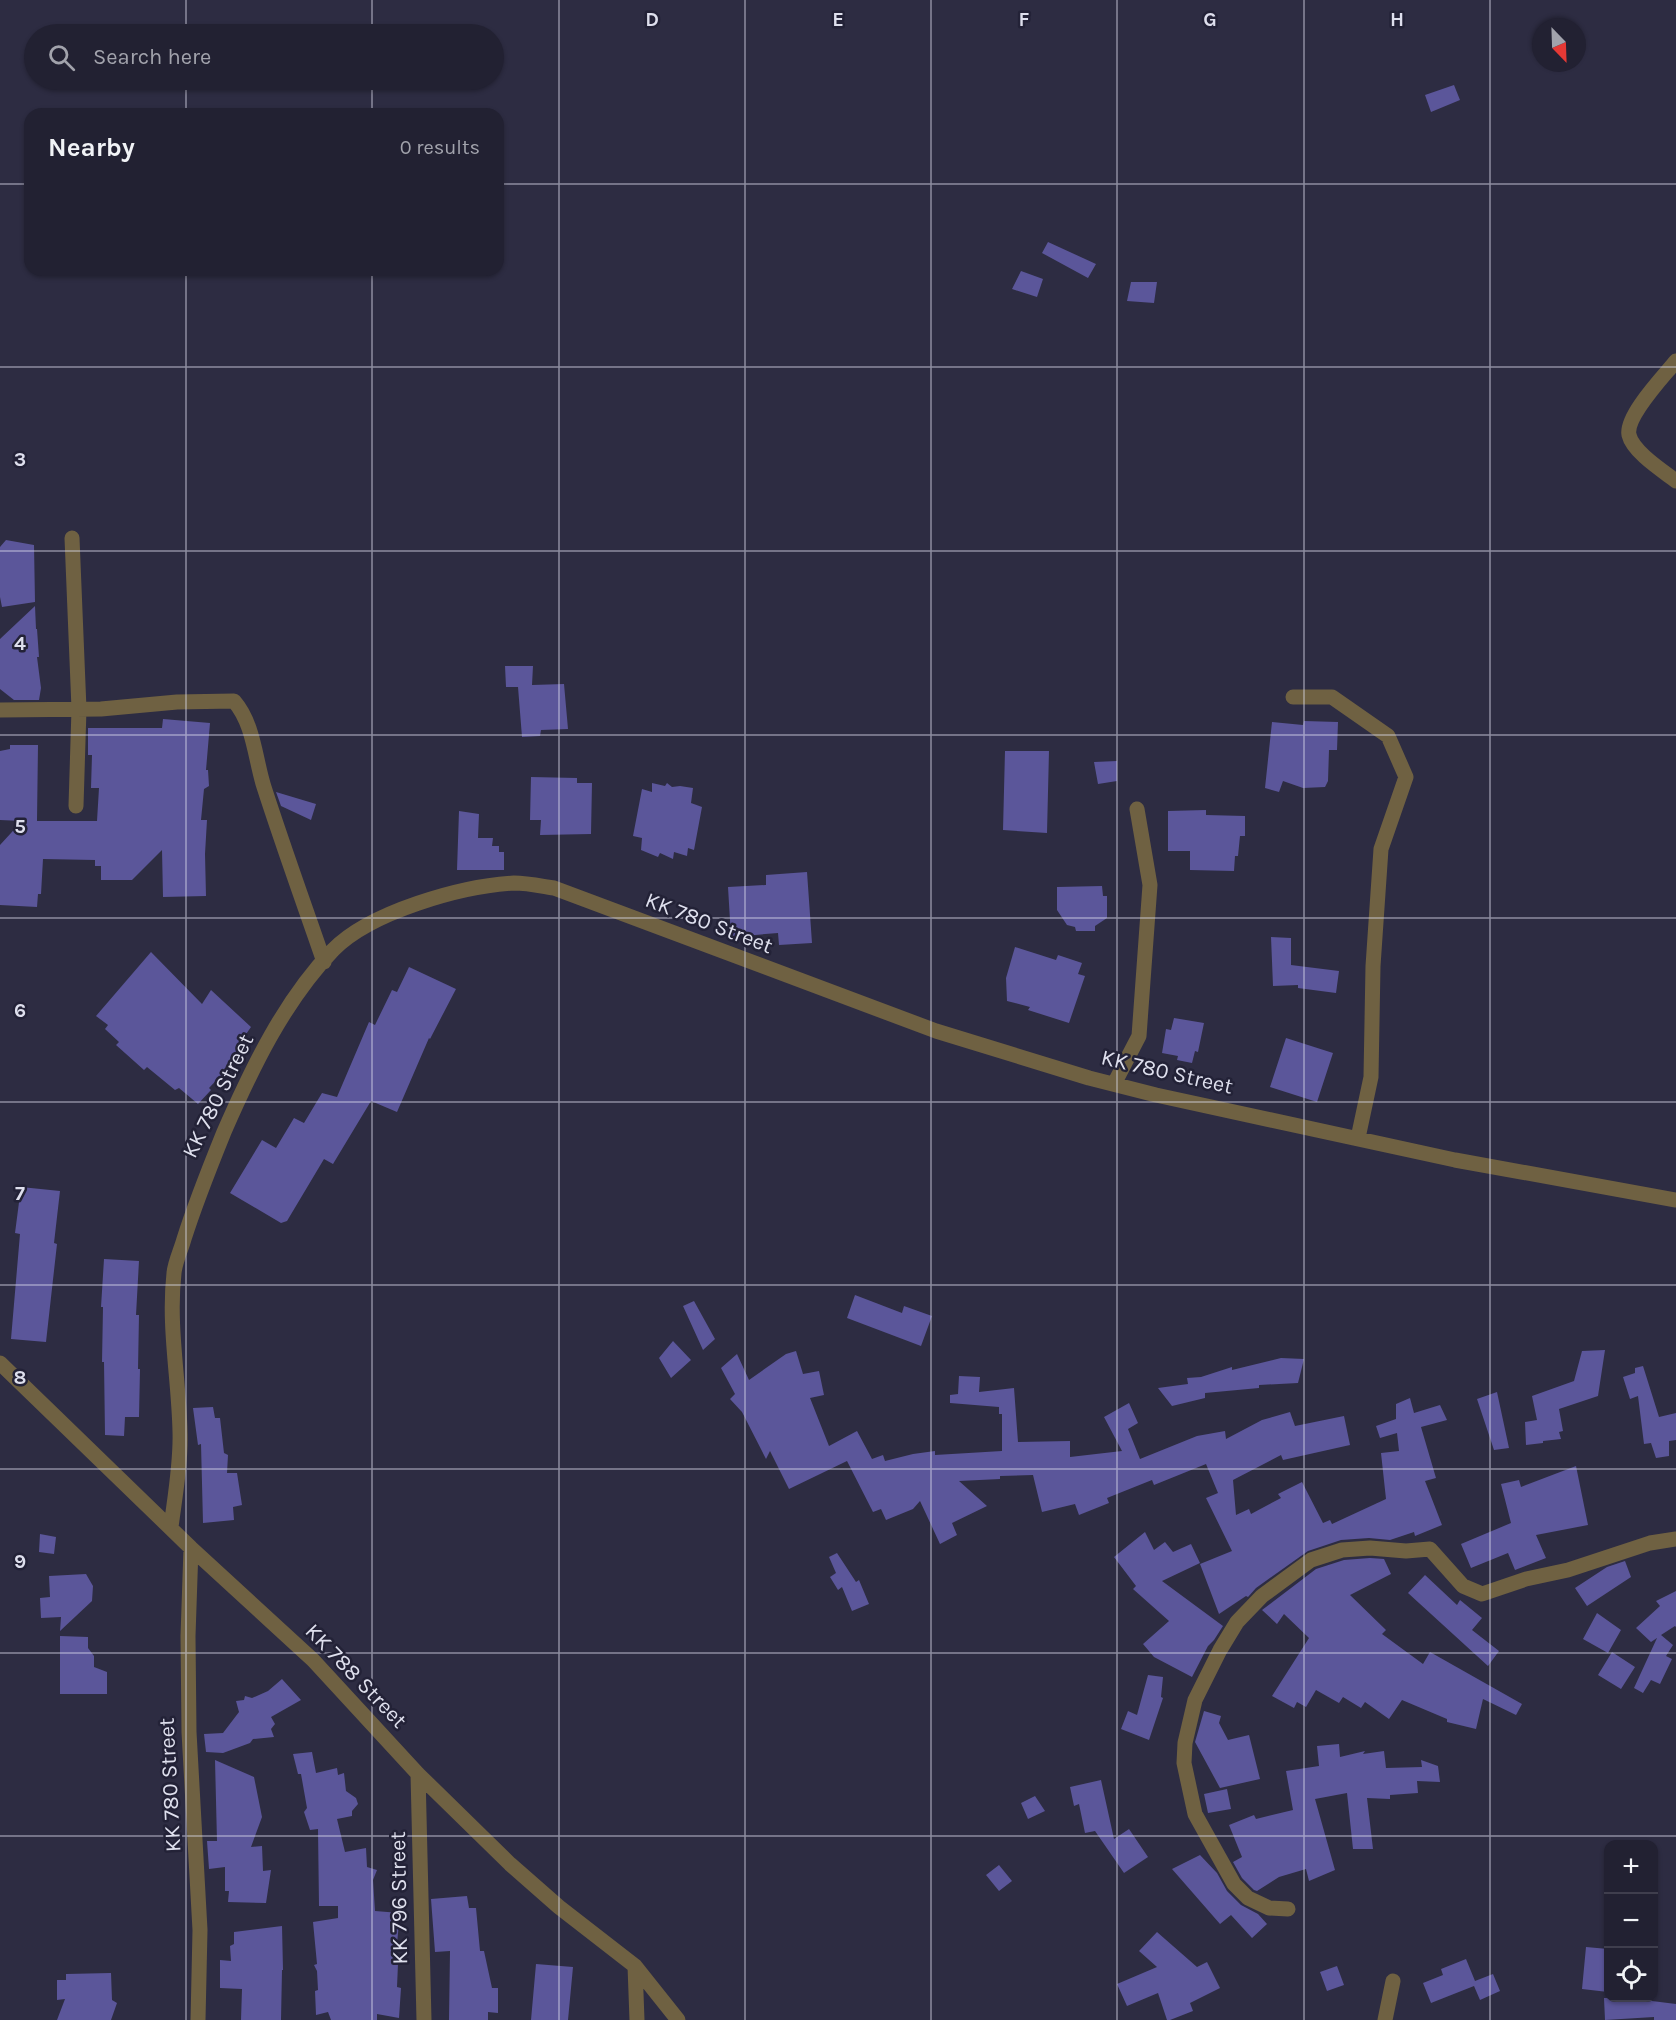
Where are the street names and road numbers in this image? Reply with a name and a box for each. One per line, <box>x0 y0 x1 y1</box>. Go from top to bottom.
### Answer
street label: KK 780 Street <box>642 887 776 959</box>
street label: KK 780 Street <box>177 1030 259 1162</box>
street label: KK 780 Street <box>1099 1044 1235 1100</box>
street label: KK 788 Street <box>300 1618 412 1734</box>
street label: KK 780 Street <box>153 1717 187 1853</box>
street label: KK 796 Street <box>385 1831 413 1965</box>

